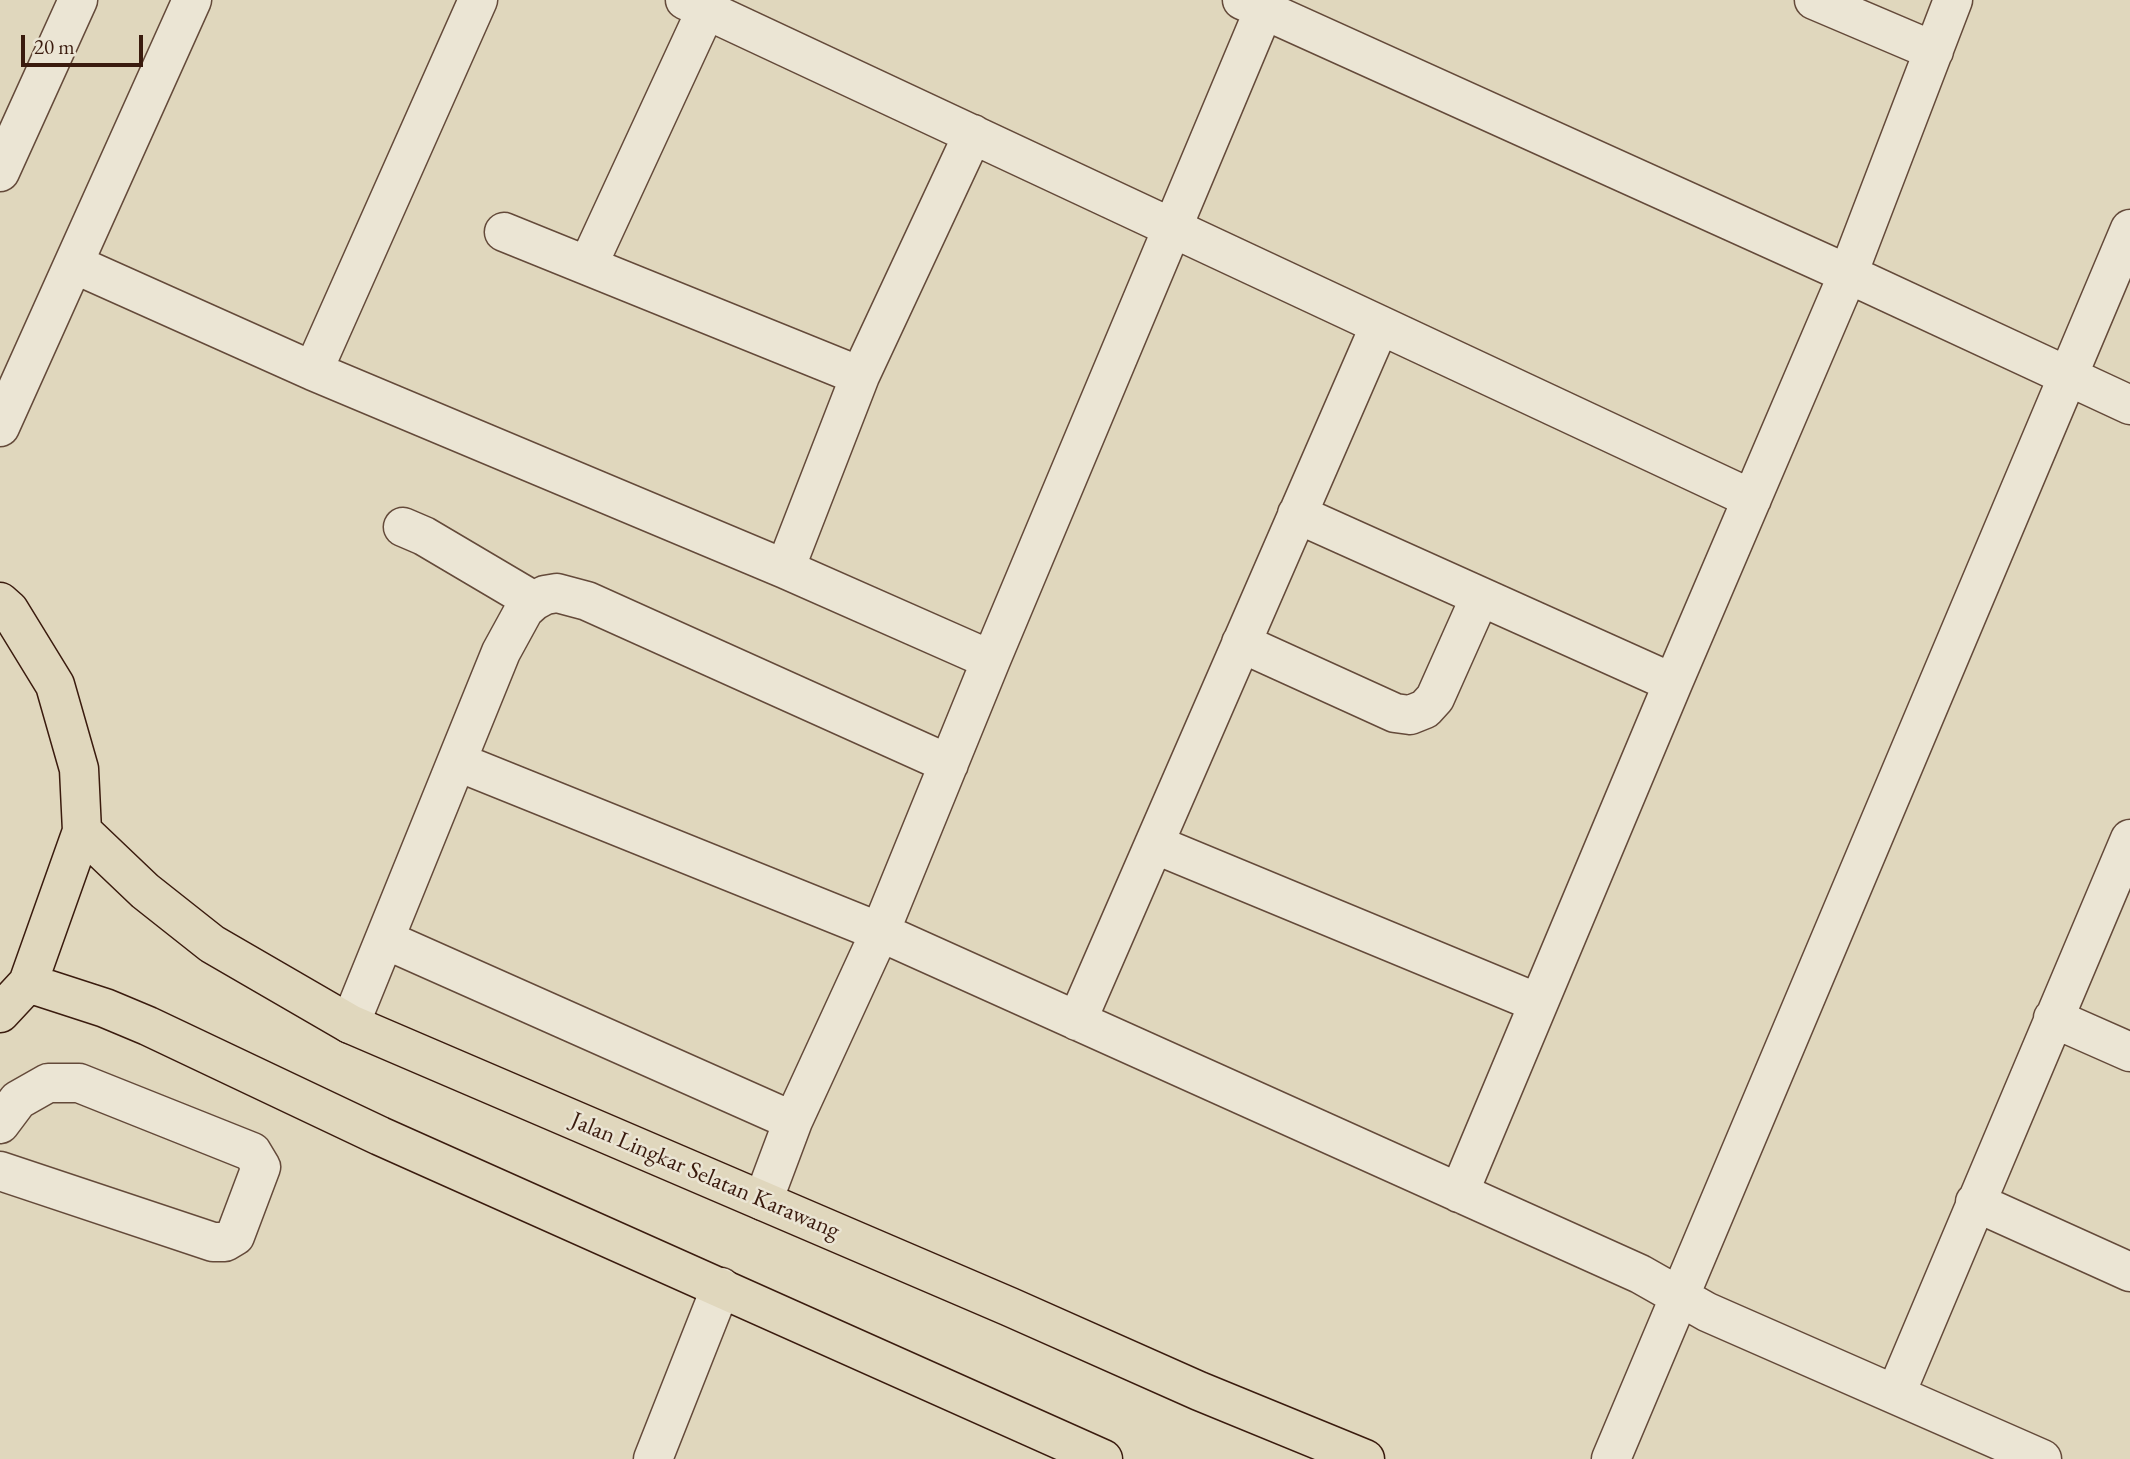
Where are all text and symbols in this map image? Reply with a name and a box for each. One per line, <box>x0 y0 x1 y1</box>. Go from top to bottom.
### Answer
scale bar <box>24 21 147 65</box>
text: 20 m <box>34 33 75 60</box>
street label: Jalan Lingkar Selatan Karawang <box>566 1106 844 1246</box>

